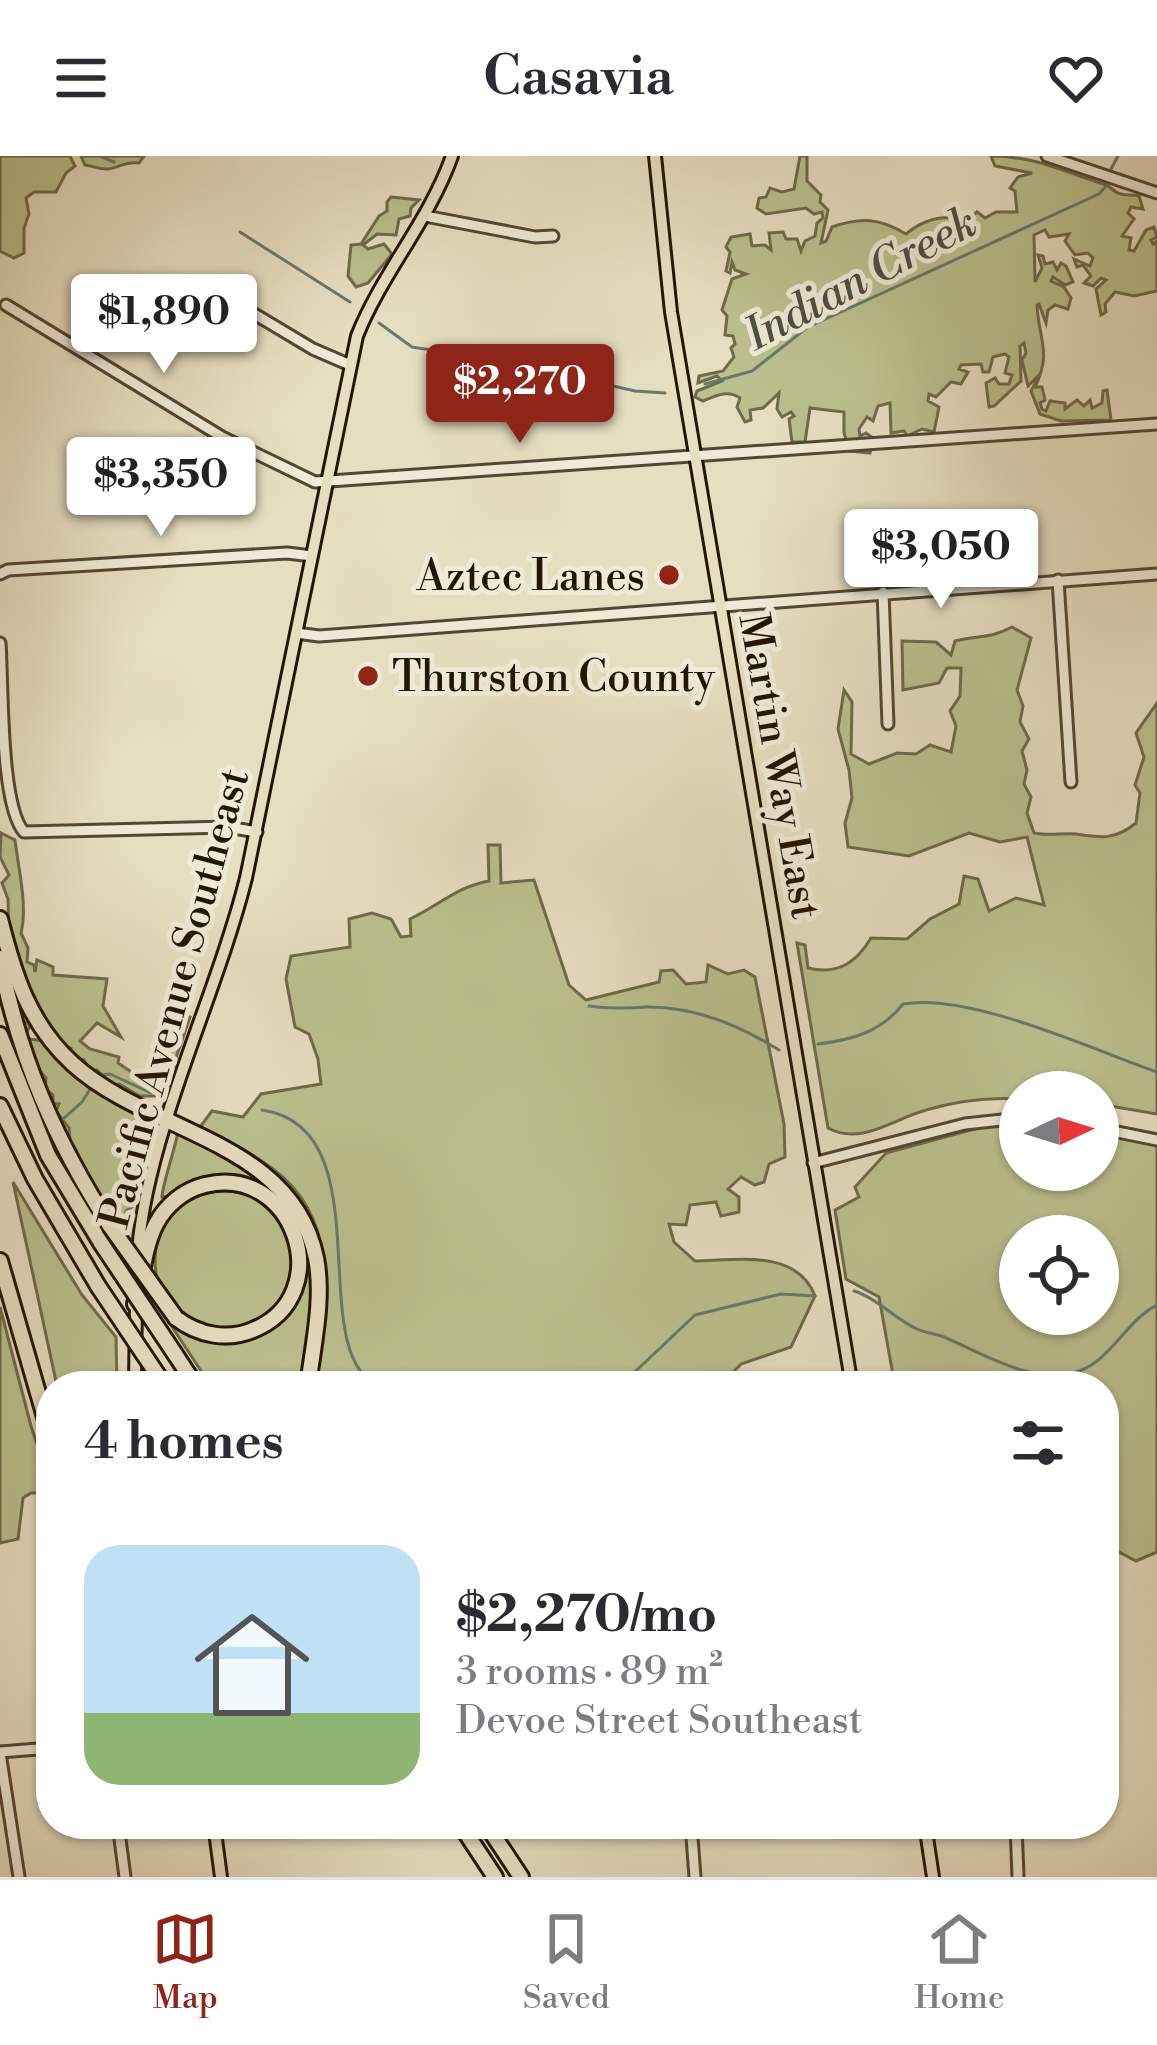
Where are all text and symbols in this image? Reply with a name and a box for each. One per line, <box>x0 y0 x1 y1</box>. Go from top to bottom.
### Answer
text: Casavia <box>483 44 674 112</box>
icon: menu <box>48 45 114 111</box>
icon: heart <box>1043 45 1109 111</box>
water label: Indian Creek <box>734 194 987 365</box>
pin: $1,890 <box>66 274 262 376</box>
text: $1,890 <box>98 288 230 337</box>
pin: $2,270 <box>422 344 618 446</box>
text: $2,270 <box>453 358 587 407</box>
pin: $3,350 <box>63 437 259 539</box>
text: $3,350 <box>94 451 228 500</box>
pin: $3,050 <box>843 509 1039 611</box>
text: $3,050 <box>871 523 1011 572</box>
place label: Aztec Lanes <box>416 551 645 604</box>
marker: Aztec Lanes <box>656 562 682 588</box>
street label: Martin Way East <box>725 609 832 924</box>
place label: Thurston County <box>392 652 716 706</box>
marker: Thurston County <box>355 663 381 689</box>
street label: Pacific Avenue Southeast <box>89 763 262 1234</box>
north arrow <box>999 1071 1119 1191</box>
map controls <box>999 1071 1119 1335</box>
button: locate <box>999 1215 1119 1335</box>
icon: filters <box>1005 1410 1071 1476</box>
text: 4 homes <box>84 1411 284 1475</box>
text: $2,270/mo <box>456 1584 717 1648</box>
icon: home <box>180 1593 324 1737</box>
text: 3 rooms · 89 m² <box>456 1648 723 1697</box>
text: Devoe Street Southeast <box>456 1697 863 1746</box>
tab: Map <box>152 1906 218 2019</box>
tab: Saved <box>523 1906 610 2019</box>
tab: Home <box>914 1906 1005 2019</box>

